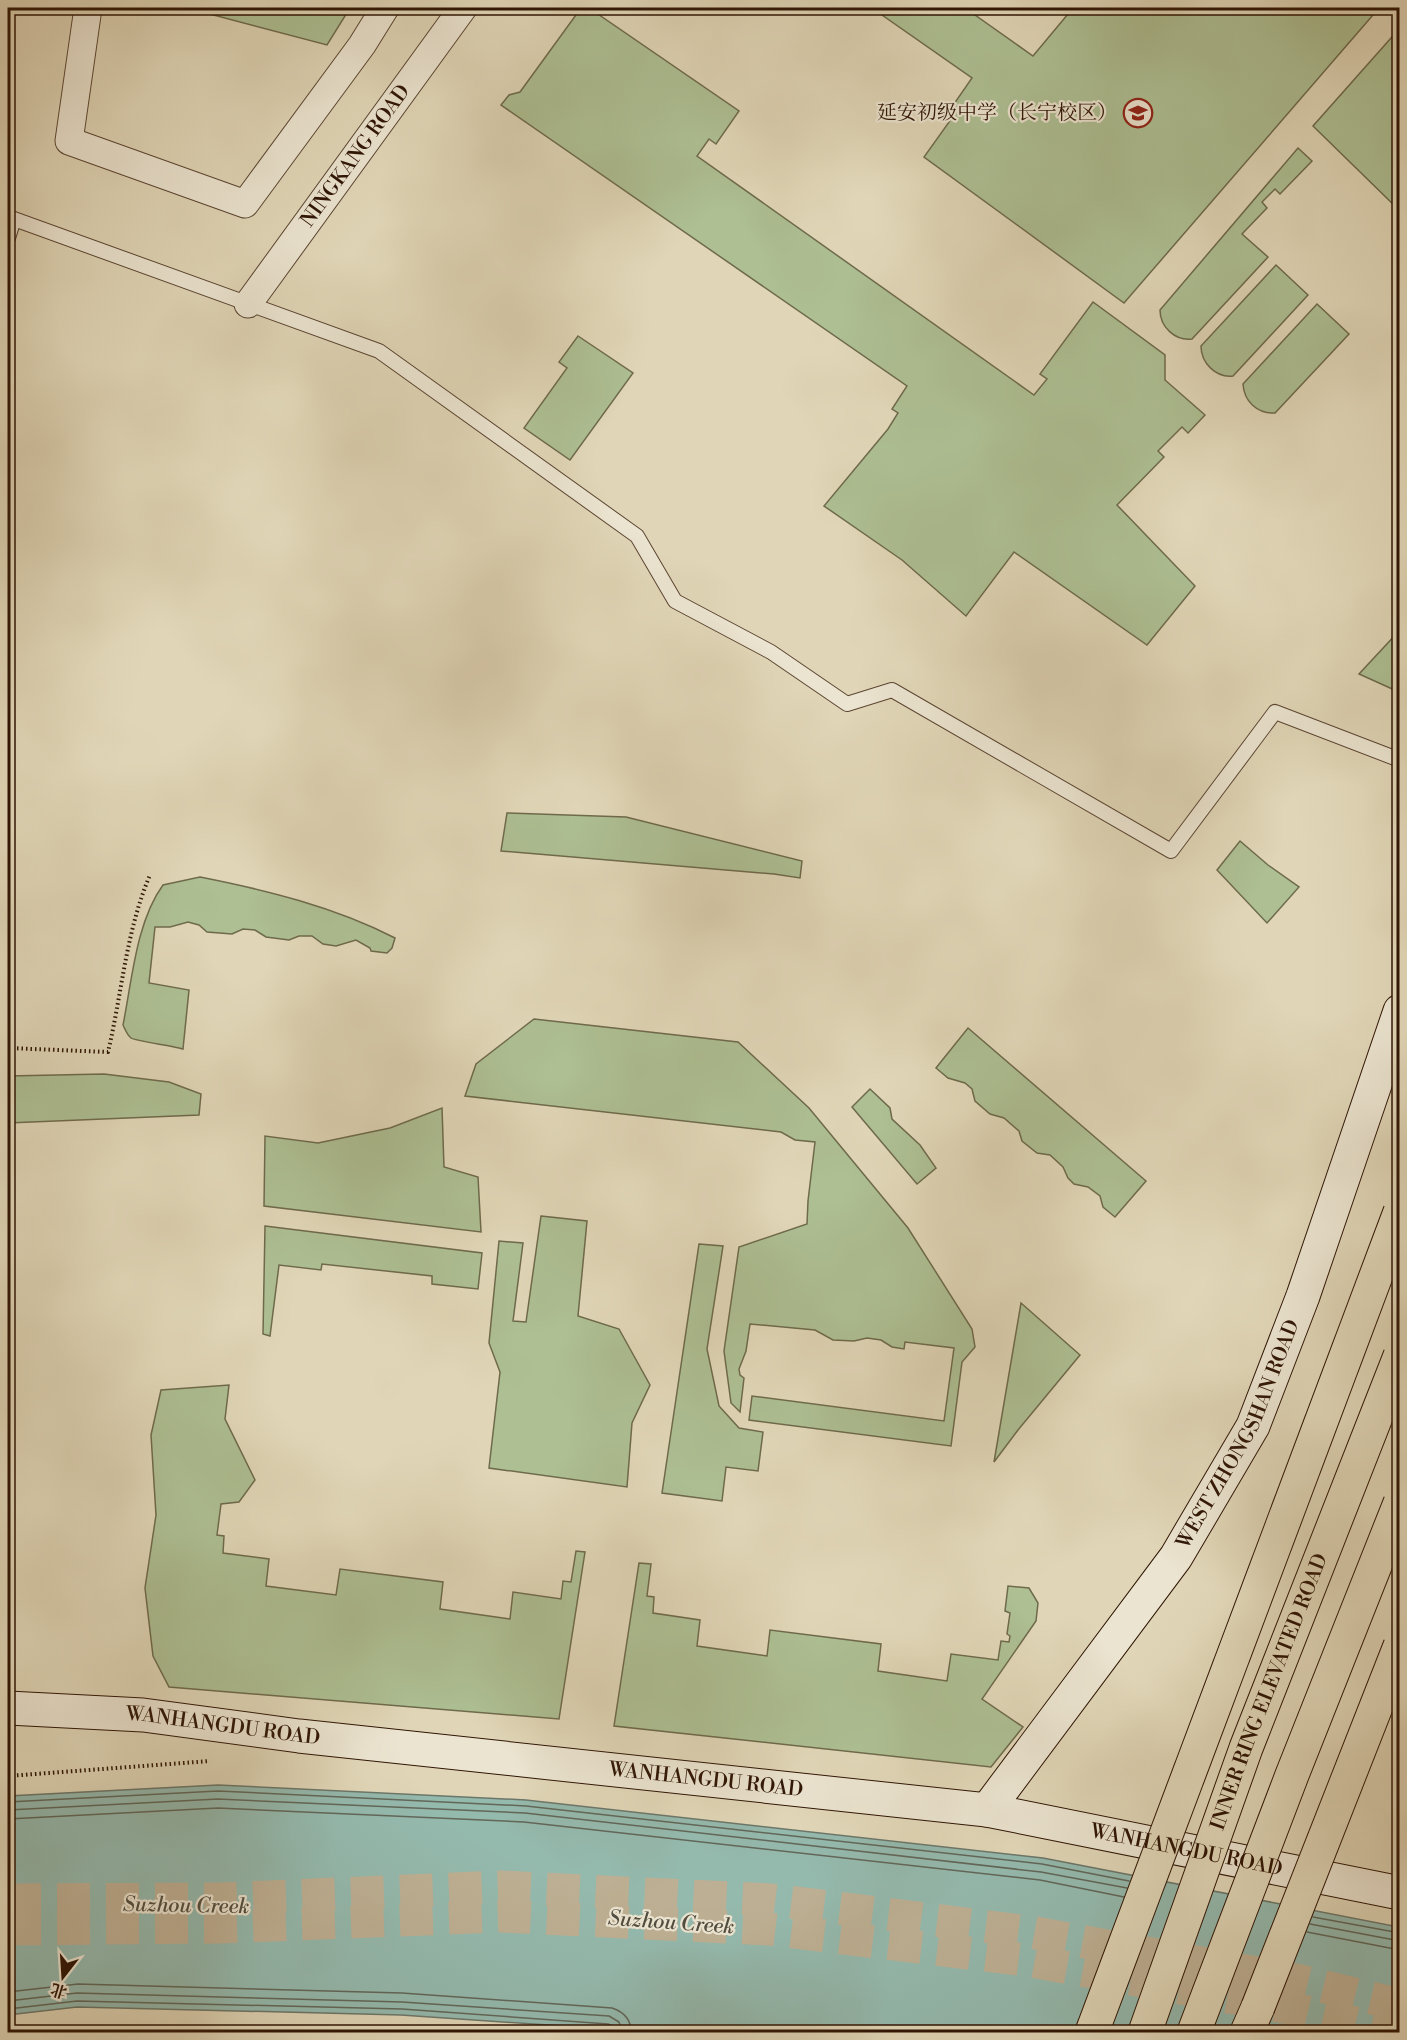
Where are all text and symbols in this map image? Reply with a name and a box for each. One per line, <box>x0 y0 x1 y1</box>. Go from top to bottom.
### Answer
street label: NINGKANG ROAD <box>295 80 416 232</box>
school or university icon: 延安初级中学（长宁校区） <box>1122 97 1154 129</box>
place label: 延安初级中学（长宁校区） <box>877 101 1117 126</box>
street label: WEST ZHONGSHAN ROAD <box>1171 1316 1305 1554</box>
street label: INNER RING ELEVATED ROAD <box>1205 1550 1334 1834</box>
street label: WANHANGDU ROAD <box>124 1702 321 1751</box>
street label: WANHANGDU ROAD <box>607 1757 805 1803</box>
street label: WANHANGDU ROAD <box>1087 1818 1285 1882</box>
water label: Suzhou Creek <box>123 1892 250 1920</box>
water label: Suzhou Creek <box>607 1906 735 1940</box>
north arrow <box>33 1947 93 2007</box>
text: 北 <box>48 1978 69 2002</box>

